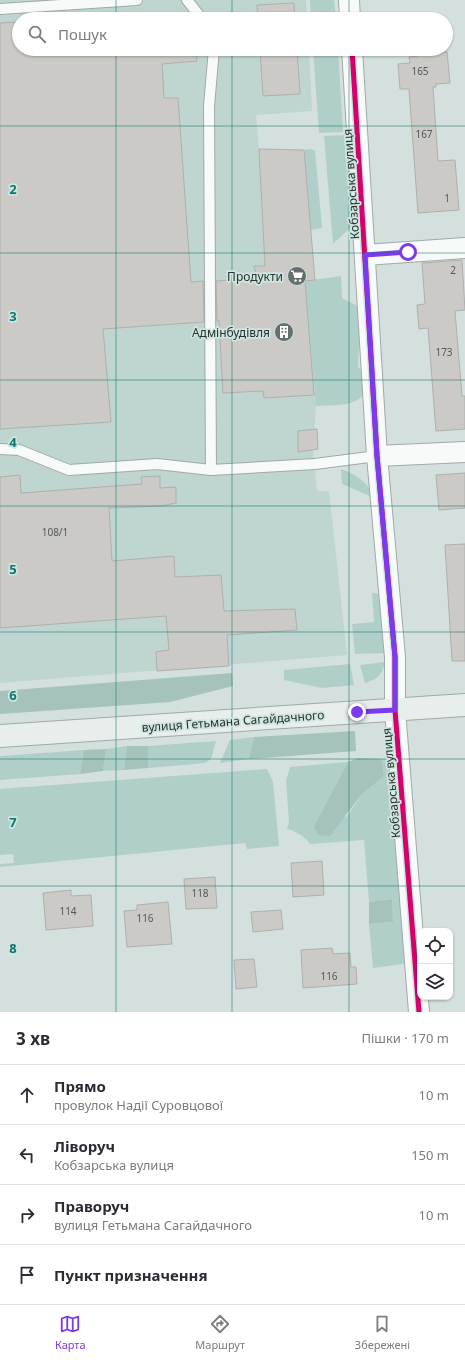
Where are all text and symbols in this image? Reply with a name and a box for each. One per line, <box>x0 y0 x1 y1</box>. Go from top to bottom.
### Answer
search box <box>12 12 453 56</box>
icon: search <box>26 23 48 45</box>
text: Пошук <box>58 24 107 44</box>
house number: 165 <box>411 64 429 78</box>
house number: 167 <box>415 127 433 141</box>
street label: Кобзарська вулиця <box>339 128 363 240</box>
text: 2 <box>9 180 17 198</box>
house number: 1 <box>444 191 450 205</box>
route start <box>399 243 417 261</box>
house number: 2 <box>450 263 456 277</box>
supermarket icon: Продукти <box>286 265 308 287</box>
place label: Продукти <box>227 268 283 285</box>
text: 3 <box>9 307 17 325</box>
building icon: Адмінбудівля <box>273 321 295 343</box>
place label: Адмінбудівля <box>192 324 270 341</box>
house number: 173 <box>435 345 453 359</box>
text: 4 <box>9 433 17 451</box>
house number: 108/1 <box>42 525 68 539</box>
text: 5 <box>9 560 17 578</box>
text: 6 <box>9 686 17 704</box>
route end <box>348 703 366 721</box>
street label: вулиця Гетьмана Сагайдачного <box>141 706 325 736</box>
street label: Кобзарська вулиця <box>378 727 404 839</box>
text: 7 <box>9 813 17 831</box>
house number: 118 <box>191 886 209 900</box>
house number: 114 <box>59 904 77 918</box>
house number: 116 <box>136 911 154 925</box>
map controls <box>417 928 453 1000</box>
button: locate <box>417 928 453 964</box>
text: 8 <box>9 939 17 957</box>
button: layers <box>417 964 453 1000</box>
house number: 116 <box>320 969 338 983</box>
text: 3 хв <box>16 1027 50 1050</box>
text: Пішки · 170 m <box>361 1029 449 1047</box>
text: Прямо <box>54 1076 106 1096</box>
icon: ahead <box>16 1084 38 1106</box>
text: 10 m <box>419 1086 449 1104</box>
text: провулок Надії Суровцової <box>54 1096 223 1114</box>
text: Ліворуч <box>54 1136 115 1156</box>
icon: left <box>16 1144 38 1166</box>
text: 150 m <box>411 1146 449 1164</box>
text: Кобзарська вулиця <box>54 1156 174 1174</box>
text: Праворуч <box>54 1196 129 1216</box>
icon: right <box>16 1204 38 1226</box>
text: 10 m <box>419 1206 449 1224</box>
text: вулиця Гетьмана Сагайдачного <box>54 1216 252 1234</box>
icon: arrive <box>16 1264 38 1286</box>
text: Пункт призначення <box>54 1265 208 1285</box>
tab: Карта <box>55 1313 86 1352</box>
tab: Маршрут <box>195 1313 245 1352</box>
tab: Збережені <box>355 1313 410 1352</box>

